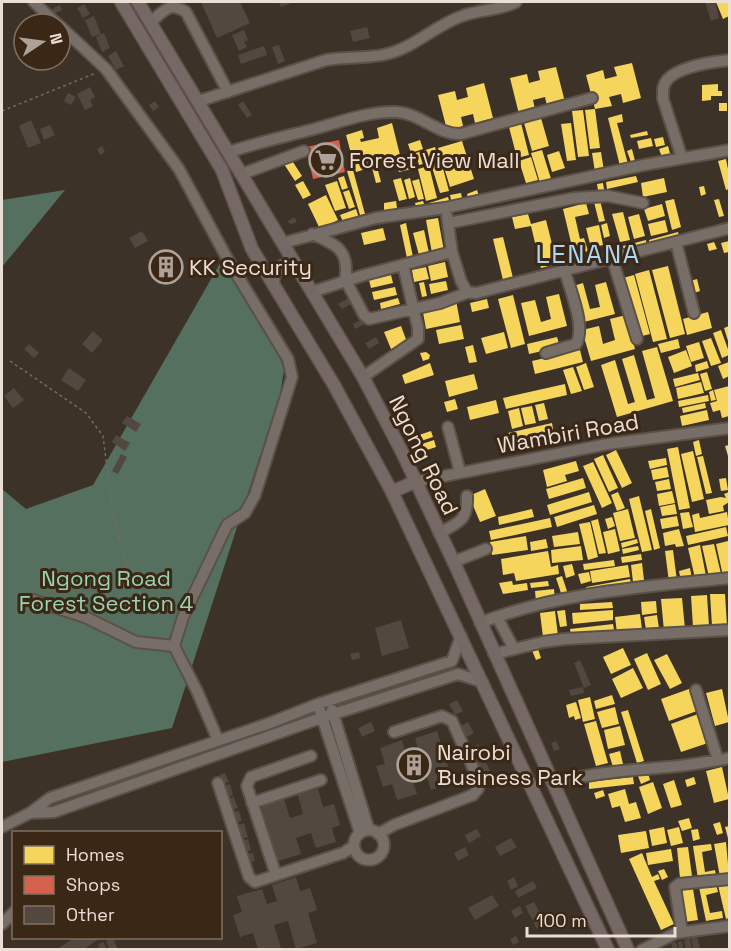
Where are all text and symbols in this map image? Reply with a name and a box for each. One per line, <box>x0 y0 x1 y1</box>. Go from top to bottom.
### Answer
north arrow <box>12 12 72 72</box>
text: N <box>45 31 68 46</box>
supermarket icon: Forest View Mall <box>308 142 344 178</box>
place label: Forest View Mall <box>349 146 520 174</box>
district label: LENANA <box>535 237 641 271</box>
building icon: KK Security <box>148 249 184 285</box>
place label: KK Security <box>189 253 312 281</box>
street label: Ngong Road <box>383 391 465 519</box>
street label: Wambiri Road <box>495 407 641 459</box>
park label: Ngong Road Forest Section 4 <box>19 564 194 617</box>
place label: Nairobi Business Park <box>437 738 583 791</box>
building icon: Nairobi Business Park <box>396 747 432 783</box>
legend <box>12 831 222 939</box>
text: Homes <box>66 843 125 866</box>
text: Shops <box>66 873 120 896</box>
scale bar <box>527 900 676 938</box>
text: Other <box>66 903 115 926</box>
text: 100 m <box>536 909 587 932</box>

